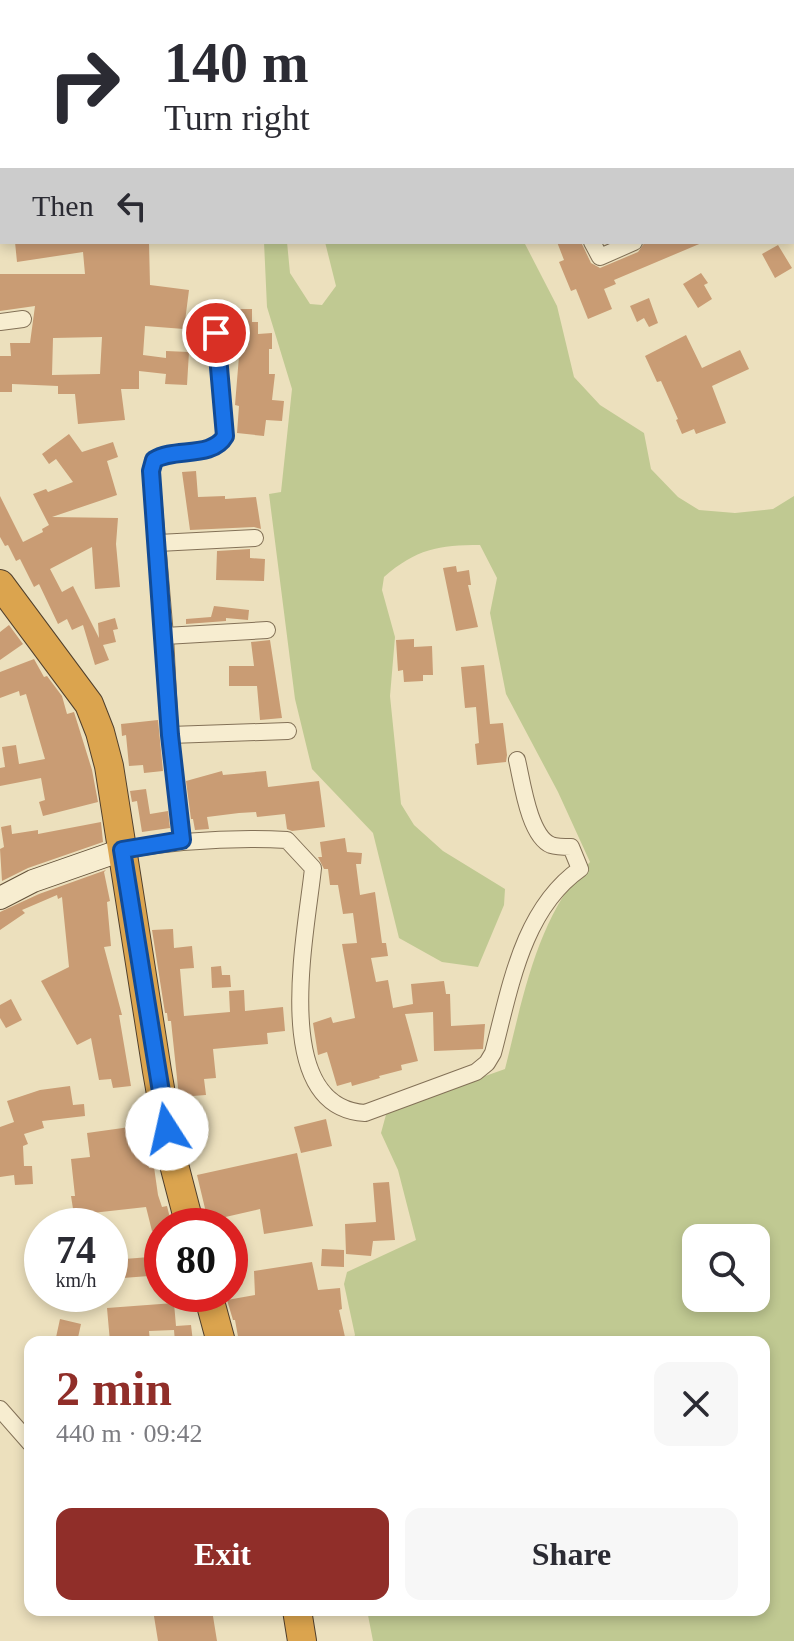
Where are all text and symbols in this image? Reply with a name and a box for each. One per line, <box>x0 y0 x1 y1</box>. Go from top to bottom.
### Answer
icon: right <box>32 32 136 136</box>
text: 140 m <box>164 32 309 94</box>
text: Turn right <box>164 98 310 138</box>
icon: left <box>110 184 154 228</box>
text: Then <box>32 189 94 222</box>
pin <box>182 299 250 367</box>
icon: arrive <box>194 311 238 355</box>
position arrow <box>125 1087 209 1171</box>
speed limit sign: 80 <box>144 1208 248 1312</box>
map controls <box>682 1224 770 1312</box>
button: search <box>682 1224 770 1312</box>
text: 74 <box>56 1227 96 1272</box>
text: km/h <box>55 1269 97 1291</box>
text: 2 min <box>56 1362 172 1415</box>
button: close <box>654 1362 738 1446</box>
text: 440 m · 09:42 <box>56 1419 203 1448</box>
button: Exit <box>56 1508 389 1600</box>
button: Share <box>405 1508 738 1600</box>

